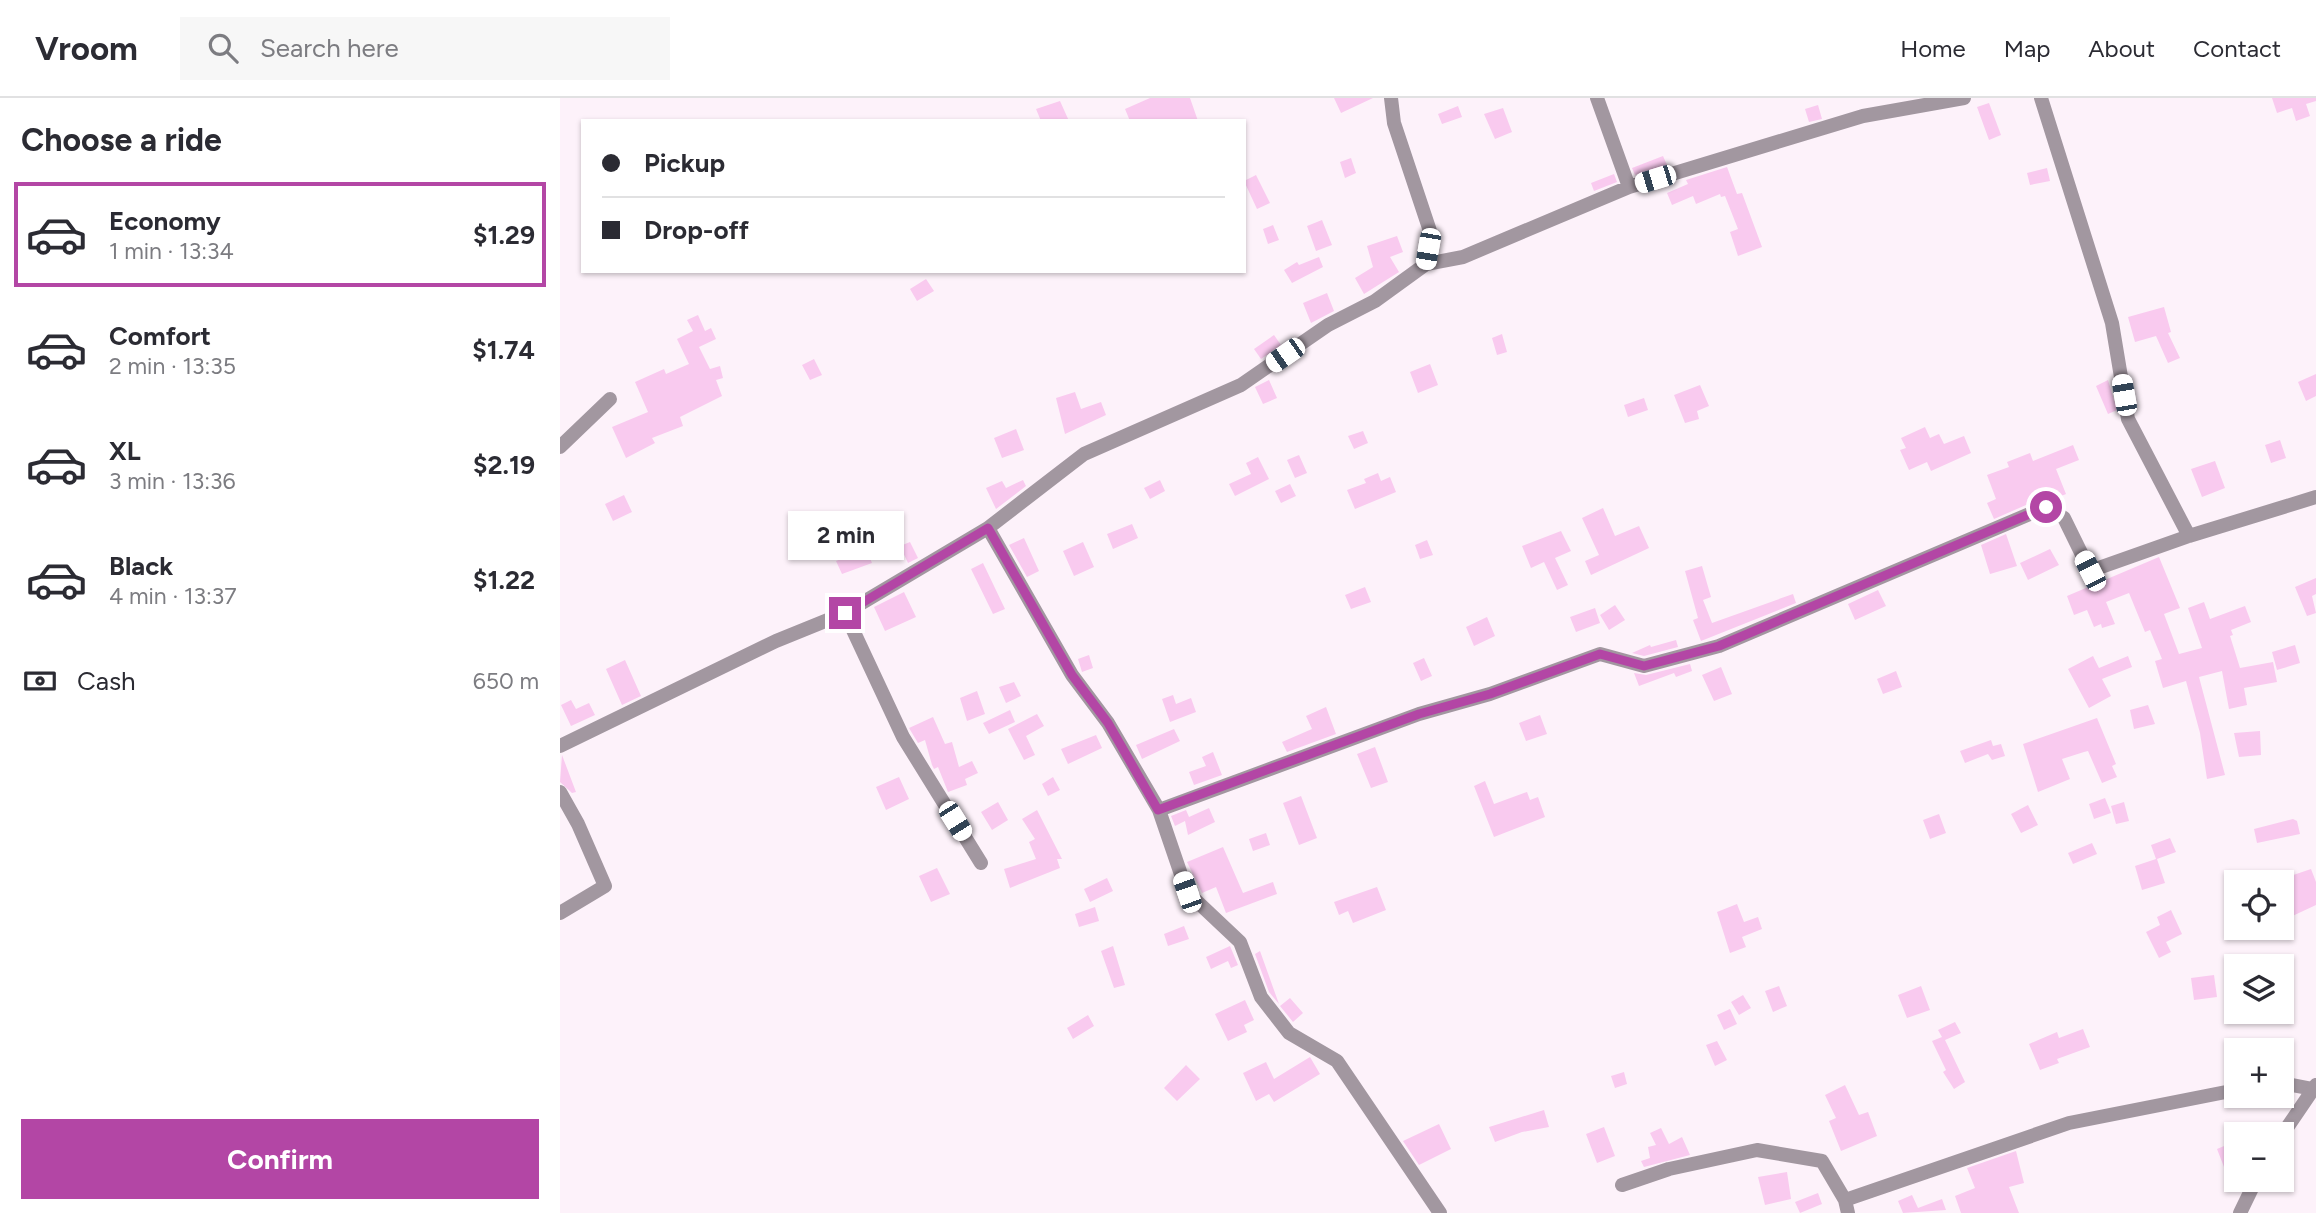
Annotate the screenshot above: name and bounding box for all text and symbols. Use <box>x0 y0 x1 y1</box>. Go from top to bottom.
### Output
search box <box>180 17 670 80</box>
text: Vroom <box>35 29 138 68</box>
icon: search <box>204 29 242 67</box>
text: Search here <box>260 32 399 64</box>
text: Home <box>1900 34 1966 63</box>
text: Map <box>2004 34 2050 63</box>
text: About <box>2088 34 2155 63</box>
text: Contact <box>2193 34 2281 63</box>
text: Choose a ride <box>21 121 222 159</box>
text: Pickup <box>644 147 725 179</box>
car <box>1632 163 1679 195</box>
icon: car <box>25 203 88 266</box>
text: Economy <box>109 205 221 237</box>
text: Drop-off <box>644 214 749 246</box>
text: $1.29 <box>473 219 535 251</box>
car <box>1415 226 1442 272</box>
text: 1 min · 13:34 <box>109 237 234 265</box>
icon: car <box>25 318 88 381</box>
text: Comfort <box>109 320 211 352</box>
text: $1.74 <box>472 334 535 366</box>
car <box>1262 334 1309 376</box>
text: 2 min · 13:35 <box>109 352 236 380</box>
car <box>2111 372 2138 418</box>
icon: car <box>25 433 88 496</box>
text: XL <box>109 435 141 467</box>
text: $2.19 <box>473 449 535 481</box>
text: 3 min · 13:36 <box>109 467 236 495</box>
route start <box>2030 491 2062 523</box>
callout: 2 min <box>787 512 903 560</box>
text: 2 min <box>817 521 875 549</box>
icon: car <box>25 548 88 611</box>
car <box>2072 548 2109 594</box>
text: Black <box>109 550 173 582</box>
text: $1.22 <box>473 564 535 596</box>
text: 4 min · 13:37 <box>109 582 237 610</box>
route end <box>829 597 861 629</box>
icon: cash <box>21 662 59 700</box>
text: Cash <box>77 665 136 697</box>
text: 650 m <box>473 667 539 695</box>
car <box>935 798 976 844</box>
car <box>1171 869 1204 915</box>
map controls <box>2224 870 2294 1192</box>
button: locate <box>2224 870 2294 940</box>
button: layers <box>2224 954 2294 1024</box>
button: + <box>2224 1038 2294 1108</box>
button: Confirm <box>21 1119 539 1199</box>
button: − <box>2224 1122 2294 1192</box>

